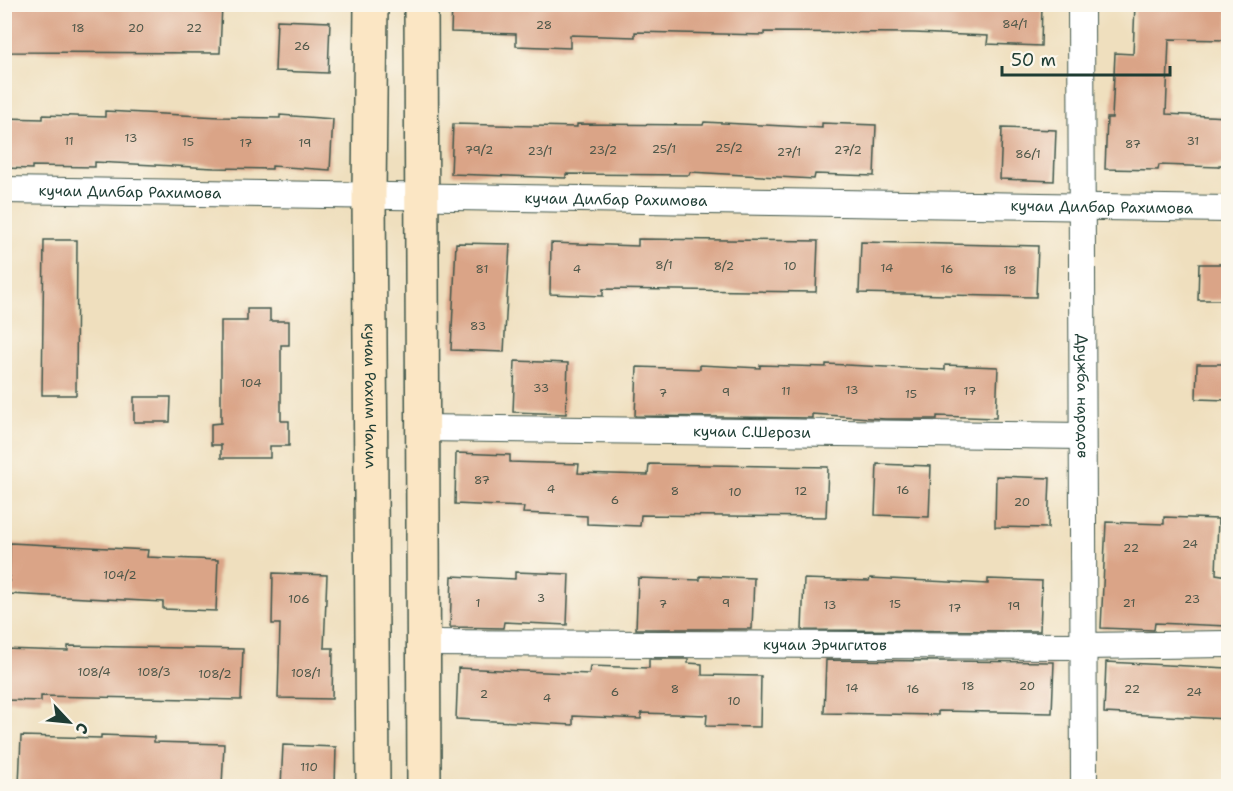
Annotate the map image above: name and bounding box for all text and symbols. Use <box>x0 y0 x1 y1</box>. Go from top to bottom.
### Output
house number: 84/1 <box>1002 16 1028 32</box>
house number: 28 <box>536 17 552 33</box>
house number: 18 <box>71 20 85 36</box>
house number: 20 <box>128 20 144 36</box>
house number: 22 <box>186 20 202 36</box>
house number: 26 <box>294 38 310 54</box>
scale bar <box>1002 39 1170 77</box>
text: 50 m <box>1011 48 1056 72</box>
house number: 13 <box>125 130 137 146</box>
house number: 11 <box>64 133 74 149</box>
house number: 31 <box>1187 133 1199 149</box>
house number: 15 <box>182 134 194 150</box>
house number: 17 <box>240 135 252 151</box>
house number: 19 <box>299 135 311 151</box>
house number: 87 <box>1125 136 1141 152</box>
house number: 25/2 <box>715 140 743 156</box>
house number: 25/1 <box>652 141 676 157</box>
house number: 79/2 <box>465 142 493 158</box>
house number: 23/2 <box>589 142 617 158</box>
house number: 27/2 <box>834 142 862 158</box>
house number: 23/1 <box>527 143 553 159</box>
house number: 27/1 <box>777 144 801 160</box>
house number: 86/1 <box>1015 146 1041 162</box>
street label: кучаи Дилбар Рахимова <box>38 181 222 203</box>
street label: кучаи Дилбар Рахимова <box>524 188 708 211</box>
street label: кучаи Дилбар Рахимова <box>1010 196 1194 218</box>
house number: 8/1 <box>655 257 673 273</box>
house number: 8/2 <box>714 258 734 274</box>
house number: 10 <box>783 258 797 274</box>
house number: 14 <box>881 260 893 276</box>
house number: 81 <box>476 261 488 277</box>
house number: 4 <box>573 261 581 277</box>
house number: 16 <box>940 261 954 277</box>
house number: 18 <box>1003 262 1017 278</box>
house number: 83 <box>470 318 486 334</box>
street label: кучаи Рахим Чалил <box>360 323 381 469</box>
street label: Дружба народов <box>1072 334 1093 458</box>
house number: 104 <box>240 375 262 391</box>
house number: 33 <box>533 380 549 396</box>
house number: 13 <box>846 382 858 398</box>
house number: 11 <box>781 383 791 399</box>
house number: 17 <box>964 383 976 399</box>
house number: 9 <box>722 384 730 400</box>
house number: 7 <box>659 385 667 401</box>
house number: 15 <box>905 386 917 402</box>
street label: кучаи С.Шерози <box>693 421 811 443</box>
house number: 87 <box>474 472 490 488</box>
house number: 4 <box>547 481 555 497</box>
house number: 16 <box>896 482 910 498</box>
house number: 8 <box>671 483 679 499</box>
house number: 12 <box>795 483 807 499</box>
house number: 10 <box>728 484 742 500</box>
house number: 6 <box>611 492 619 508</box>
house number: 20 <box>1014 494 1030 510</box>
house number: 24 <box>1182 536 1198 552</box>
house number: 22 <box>1123 540 1139 556</box>
house number: 104/2 <box>103 567 137 583</box>
house number: 3 <box>537 590 545 606</box>
house number: 106 <box>288 591 310 607</box>
house number: 23 <box>1184 591 1200 607</box>
house number: 1 <box>475 595 481 611</box>
house number: 9 <box>722 595 730 611</box>
house number: 21 <box>1123 595 1135 611</box>
house number: 7 <box>659 596 667 612</box>
house number: 15 <box>889 596 901 612</box>
house number: 13 <box>824 597 836 613</box>
house number: 19 <box>1008 598 1020 614</box>
house number: 17 <box>949 600 961 616</box>
street label: кучаи Эрчигитов <box>763 635 887 655</box>
house number: 108/4 <box>77 664 111 680</box>
house number: 108/3 <box>137 664 171 680</box>
house number: 108/1 <box>291 665 321 681</box>
house number: 108/2 <box>198 666 232 682</box>
house number: 18 <box>961 678 975 694</box>
house number: 20 <box>1019 678 1035 694</box>
house number: 14 <box>846 680 858 696</box>
house number: 8 <box>671 681 679 697</box>
house number: 16 <box>906 681 920 697</box>
house number: 22 <box>1124 681 1140 697</box>
house number: 6 <box>611 684 619 700</box>
house number: 24 <box>1186 684 1202 700</box>
house number: 2 <box>480 686 488 702</box>
house number: 4 <box>543 690 551 706</box>
north arrow <box>39 692 99 752</box>
house number: 10 <box>727 693 741 709</box>
text: С <box>70 719 94 738</box>
house number: 110 <box>300 759 318 775</box>

